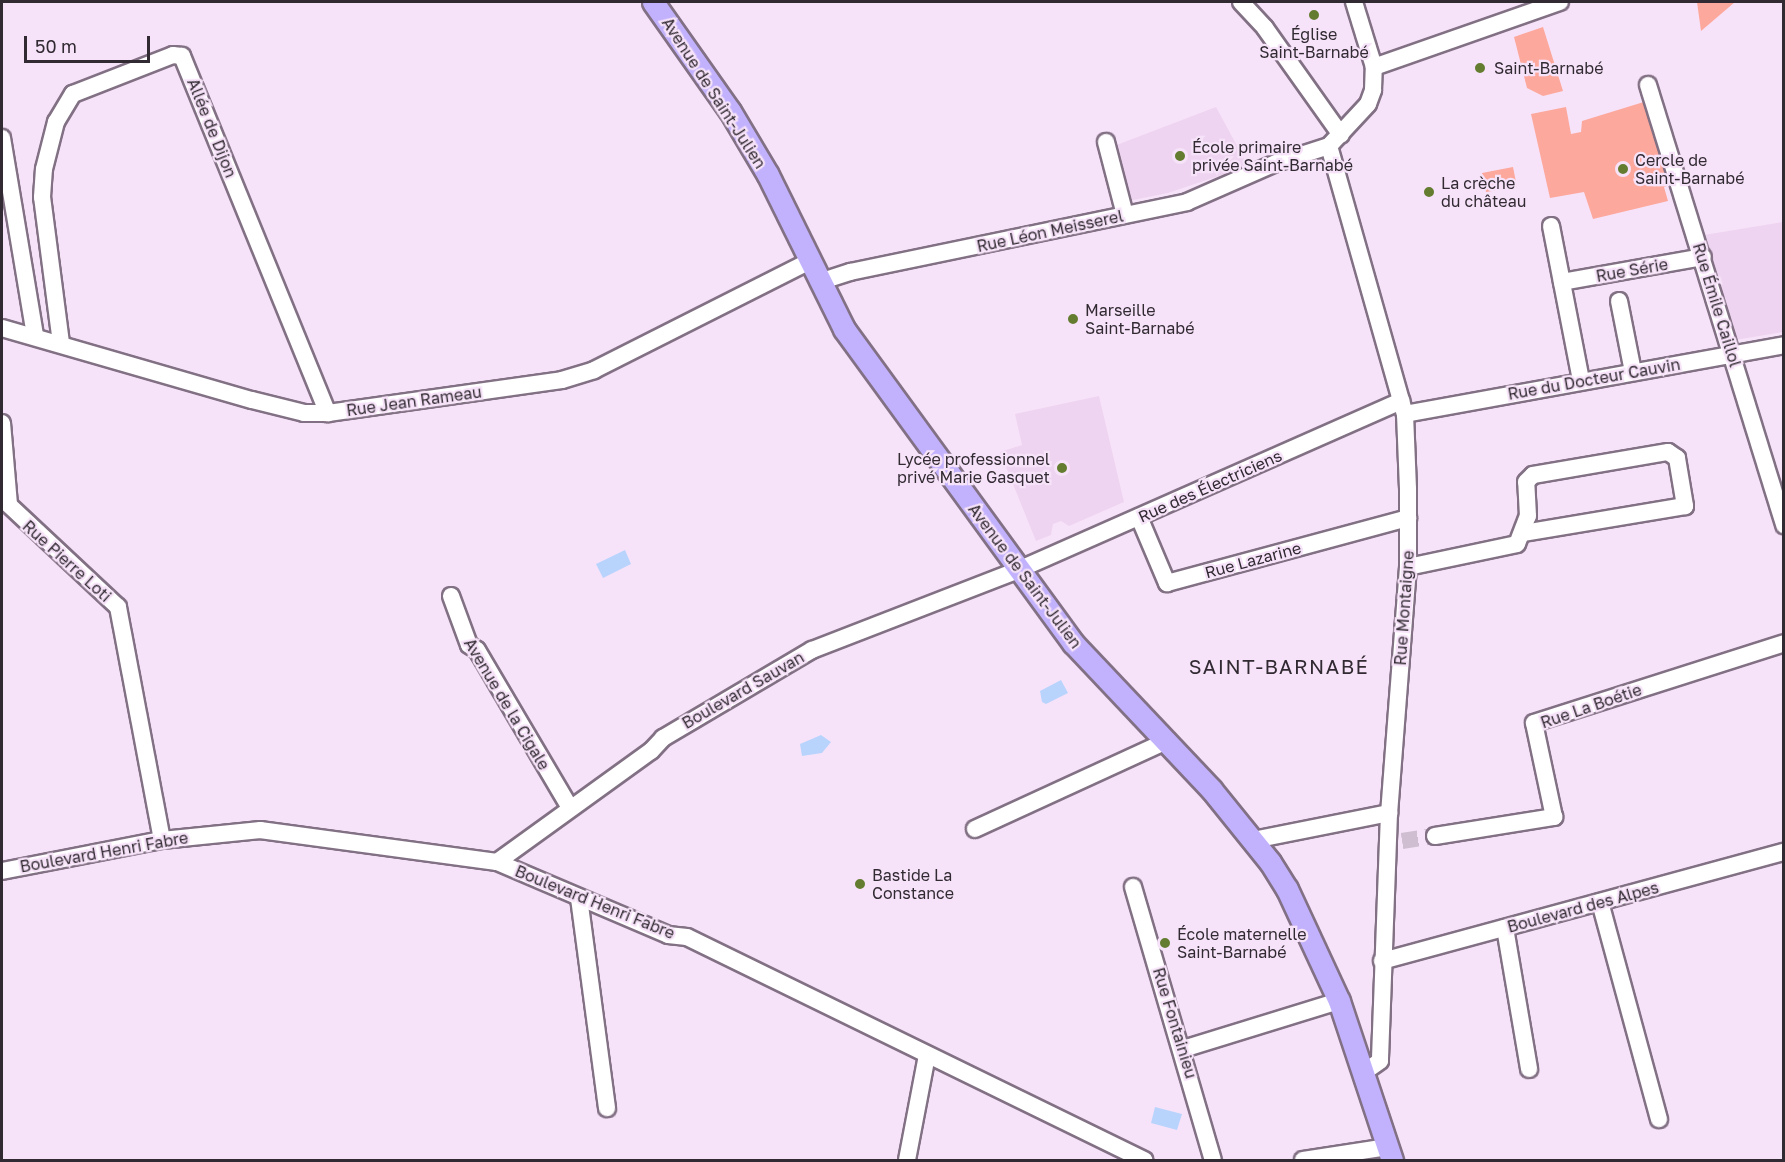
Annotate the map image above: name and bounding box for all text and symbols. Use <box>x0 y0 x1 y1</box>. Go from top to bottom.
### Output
marker: Église Saint-Barnabé <box>1307 8 1321 22</box>
street label: Avenue de Saint-Julien <box>658 14 770 172</box>
scale bar <box>27 24 153 62</box>
place label: Église Saint-Barnabé <box>1259 24 1369 62</box>
text: 50 m <box>35 35 77 57</box>
place label: Saint-Barnabé <box>1494 58 1603 78</box>
marker: Saint-Barnabé <box>1471 59 1489 77</box>
street label: Allée de Dijon <box>183 76 241 180</box>
place label: École primaire privée Saint-Barnabé <box>1192 137 1353 175</box>
marker: École primaire privée Saint-Barnabé <box>1173 149 1187 163</box>
place label: Cercle de Saint-Barnabé <box>1635 150 1744 188</box>
marker: Cercle de Saint-Barnabé <box>1616 162 1630 176</box>
place label: La crèche du château <box>1441 173 1526 211</box>
marker: La crèche du château <box>1422 185 1436 199</box>
street label: Rue Léon Meisserel <box>975 206 1125 256</box>
street label: Rue Émile Caillol <box>1689 241 1745 369</box>
street label: Rue Série <box>1594 254 1670 286</box>
place label: Marseille Saint-Barnabé <box>1085 300 1194 338</box>
marker: Marseille Saint-Barnabé <box>1066 312 1080 326</box>
street label: Rue du Docteur Cauvin <box>1506 354 1682 404</box>
street label: Rue Jean Rameau <box>345 382 483 420</box>
street label: Rue des Électriciens <box>1135 446 1285 526</box>
place label: Lycée professionnel privé Marie Gasquet <box>897 449 1050 487</box>
marker: Lycée professionnel privé Marie Gasquet <box>1055 461 1069 475</box>
street label: Avenue de Saint-Julien <box>964 500 1086 652</box>
street label: Rue Pierre Loti <box>19 516 115 606</box>
street label: Rue Lazarine <box>1203 538 1303 582</box>
street label: Rue Montaigne <box>1390 550 1418 666</box>
street label: Avenue de la Cigale <box>460 635 554 773</box>
street label: Boulevard Sauvan <box>679 647 807 733</box>
district label: SAINT-BARNABÉ <box>1189 654 1369 678</box>
street label: Rue La Boétie <box>1538 680 1644 732</box>
street label: Boulevard Henri Fabre <box>18 828 190 876</box>
street label: Boulevard Henri Fabre <box>512 861 678 943</box>
place label: Bastide La Constance <box>872 865 954 903</box>
marker: Bastide La Constance <box>853 877 867 891</box>
street label: Boulevard des Alpes <box>1505 878 1661 936</box>
place label: École maternelle Saint-Barnabé <box>1177 924 1307 962</box>
marker: École maternelle Saint-Barnabé <box>1158 936 1172 950</box>
street label: Rue Fontainieu <box>1149 965 1201 1081</box>

